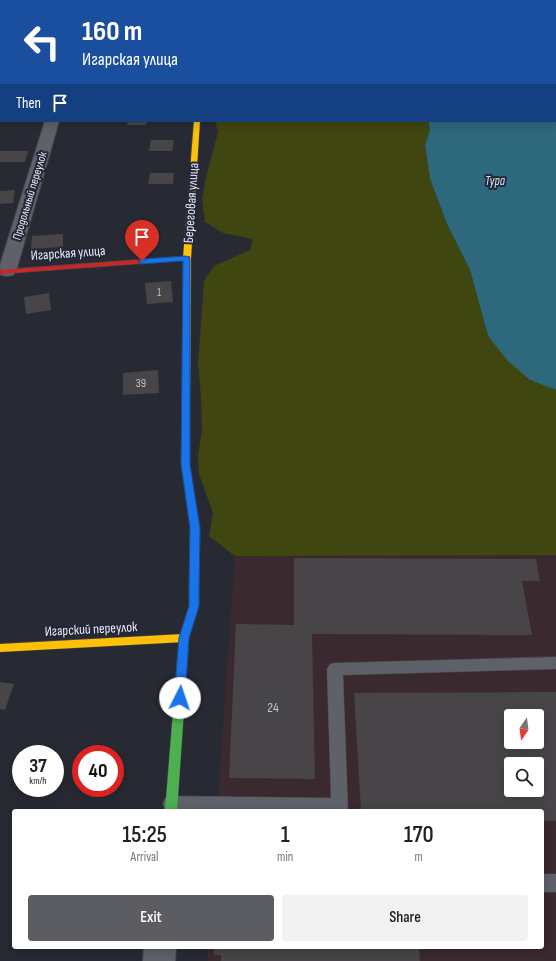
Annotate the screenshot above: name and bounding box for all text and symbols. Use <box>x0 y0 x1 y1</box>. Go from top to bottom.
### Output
text: 160 m <box>82 15 142 48</box>
icon: left <box>16 16 68 68</box>
text: Игарская улица <box>82 49 178 70</box>
icon: arrive <box>49 92 71 114</box>
text: Then <box>16 94 41 113</box>
street label: Продольный переулок <box>9 150 51 242</box>
street label: Береговая улица <box>180 162 202 244</box>
water label: Тура <box>485 173 506 189</box>
pin <box>125 220 159 261</box>
icon: arrive <box>131 226 153 248</box>
street label: Игарская улица <box>30 242 106 264</box>
house number: 1 <box>157 285 162 300</box>
house number: 39 <box>136 376 146 391</box>
street label: Игарский переулок <box>44 618 138 640</box>
position arrow <box>159 677 201 719</box>
house number: 24 <box>267 699 279 716</box>
north arrow <box>504 709 544 749</box>
map controls <box>504 709 544 797</box>
speed limit sign: 40 <box>72 745 124 797</box>
text: 37 <box>29 754 47 778</box>
button: search <box>504 757 544 797</box>
text: km/h <box>29 775 47 787</box>
text: 15:25 <box>122 820 167 849</box>
text: 1 <box>281 820 290 849</box>
text: 170 <box>404 820 434 849</box>
text: Arrival <box>131 849 159 865</box>
text: min <box>277 849 293 865</box>
text: m <box>415 849 423 865</box>
button: Exit <box>28 895 274 941</box>
button: Share <box>282 895 528 941</box>

